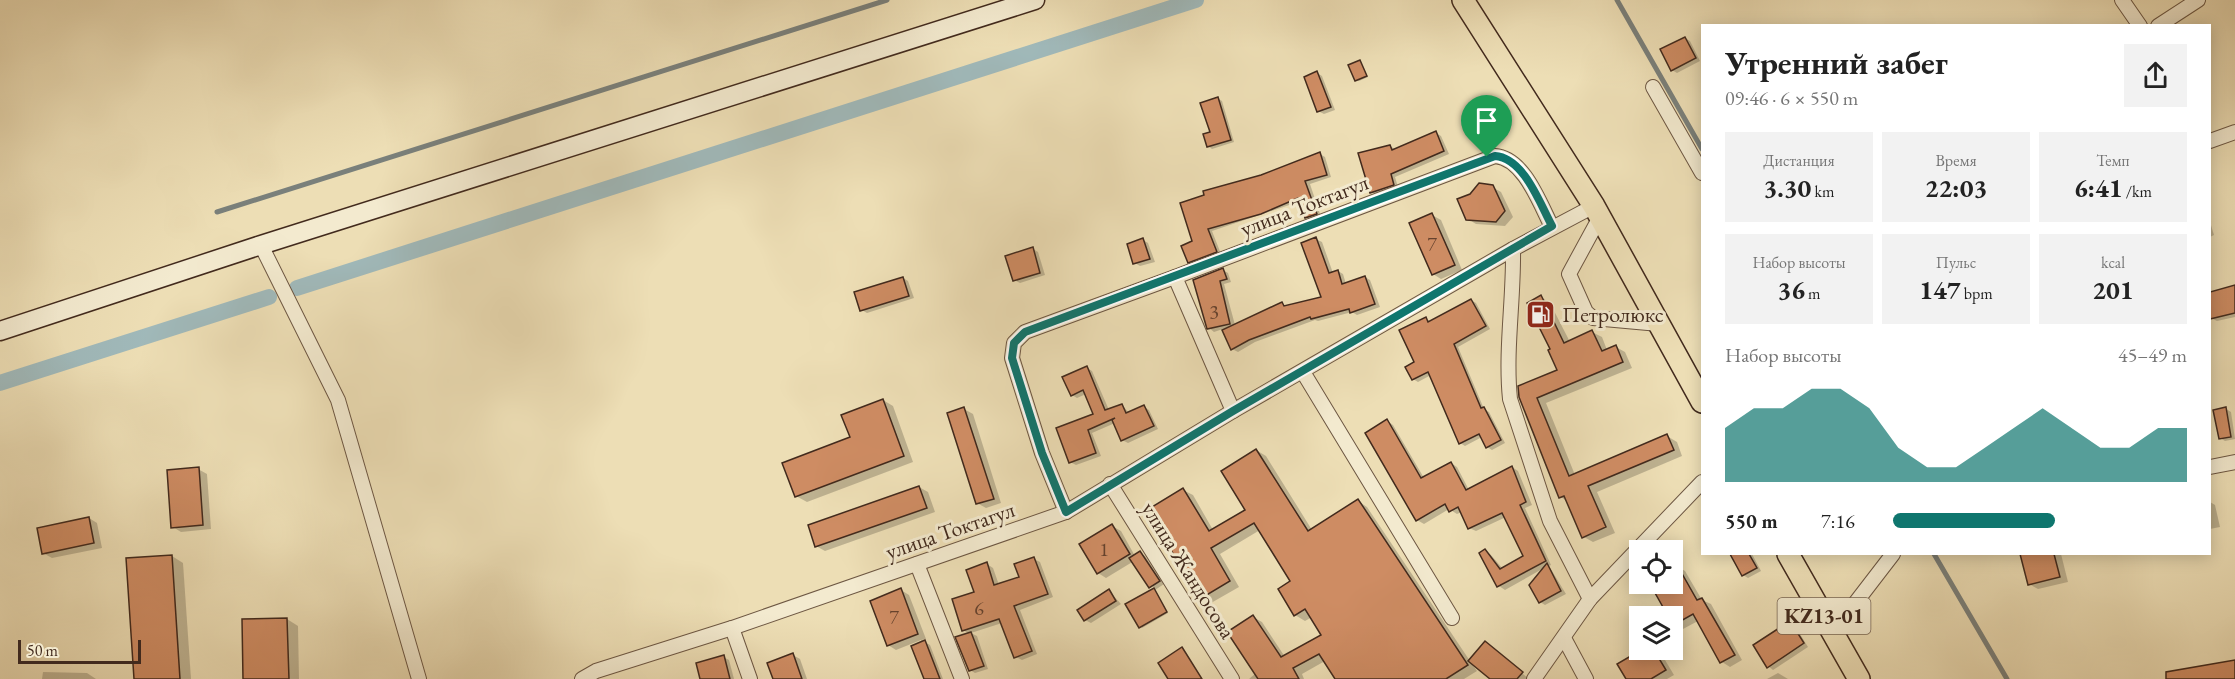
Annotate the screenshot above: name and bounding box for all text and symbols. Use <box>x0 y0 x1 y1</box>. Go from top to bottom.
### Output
text: Утренний забег <box>1725 41 1948 84</box>
button: share <box>2124 44 2187 107</box>
text: 09:46 · 6 × 550 m <box>1725 85 1858 111</box>
pin <box>1461 95 1512 157</box>
icon: arrive <box>1470 104 1503 137</box>
text: Дистанция <box>1763 150 1835 171</box>
text: Время <box>1935 150 1977 171</box>
text: Темп <box>2096 150 2130 171</box>
street label: улица Токтагул <box>1236 168 1373 243</box>
text: 3.30 <box>1764 171 1811 205</box>
text: 22:03 <box>1925 171 1987 205</box>
text: 6:41 <box>2074 171 2123 205</box>
text: km <box>1811 181 1834 202</box>
text: /km <box>2123 181 2152 202</box>
house number: 7 <box>1427 231 1437 257</box>
text: Набор высоты <box>1752 252 1846 273</box>
text: Пульс <box>1936 252 1976 273</box>
text: kcal <box>2101 252 2125 273</box>
text: 36 <box>1777 273 1805 307</box>
text: 147 <box>1919 273 1961 307</box>
text: 201 <box>2092 273 2134 307</box>
text: m <box>1805 283 1821 304</box>
text: bpm <box>1961 283 1993 304</box>
fuel station icon: Петролюкс <box>1525 298 1557 330</box>
house number: 3 <box>1209 299 1219 325</box>
place label: Петролюкс <box>1562 300 1664 329</box>
text: Набор высоты <box>1725 342 1841 368</box>
text: 45–49 m <box>2118 342 2187 368</box>
street label: улица Токтагул <box>882 495 1019 566</box>
street label: улица Жандосова <box>1135 496 1242 644</box>
text: 550 m <box>1725 508 1778 534</box>
text: 7:16 <box>1821 508 1855 534</box>
house number: 1 <box>1099 536 1109 562</box>
map controls <box>1629 540 1683 660</box>
button: locate <box>1629 540 1683 594</box>
house number: 6 <box>974 595 984 621</box>
road number: KZ13-01 <box>1778 598 1870 634</box>
house number: 7 <box>889 604 899 630</box>
button: layers <box>1629 606 1683 660</box>
scale bar <box>18 637 141 664</box>
text: 50 m <box>27 640 58 661</box>

